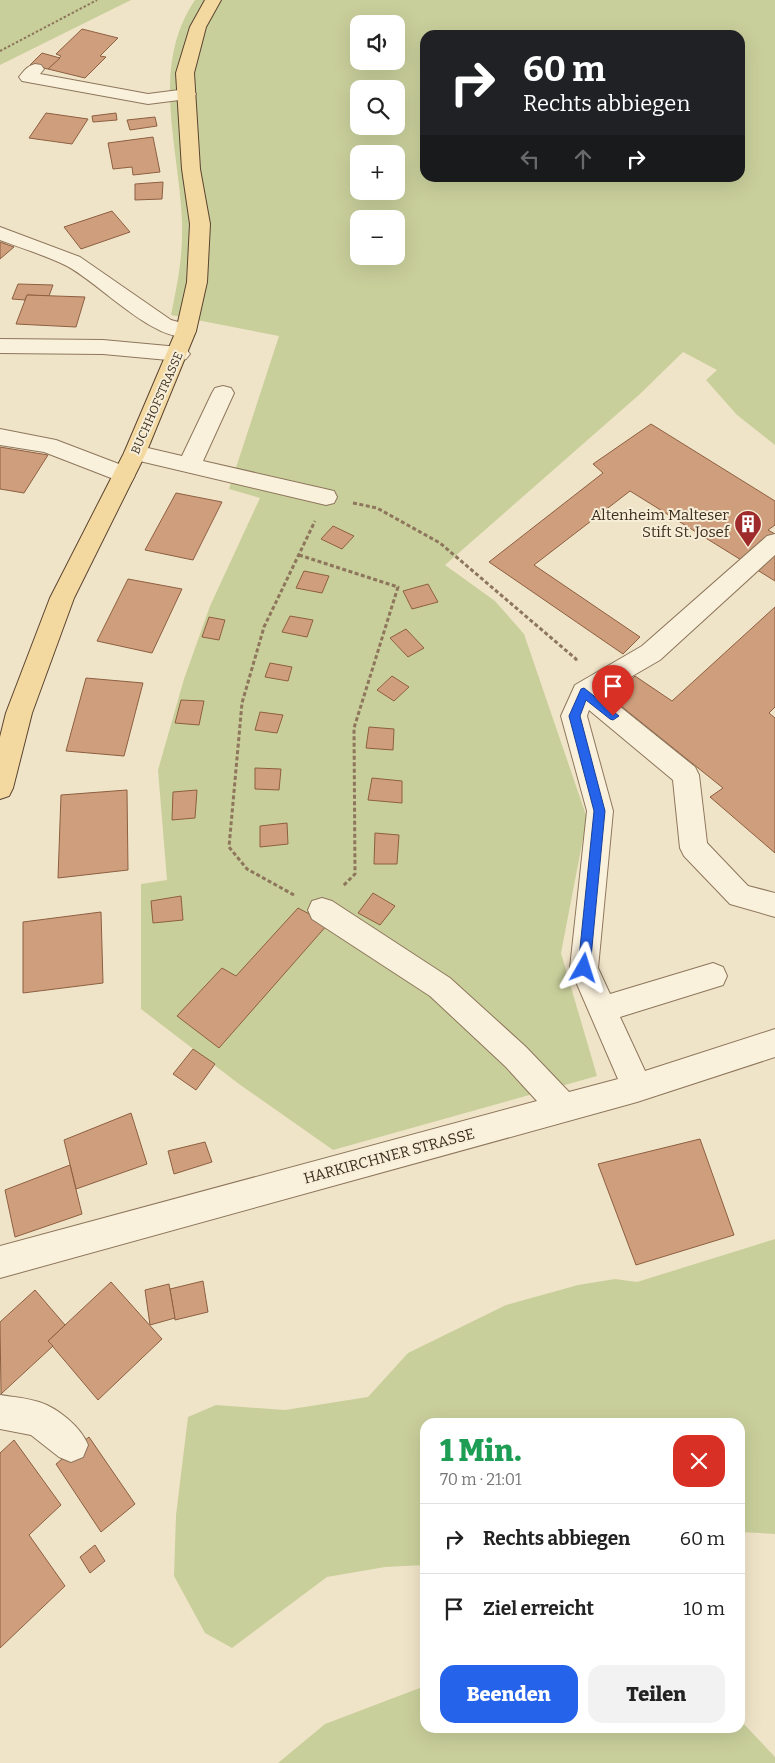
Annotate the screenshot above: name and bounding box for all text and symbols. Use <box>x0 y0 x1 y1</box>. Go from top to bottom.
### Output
map controls <box>350 15 405 265</box>
button: sound <box>350 15 405 70</box>
text: 60 m <box>523 48 606 90</box>
icon: right <box>440 50 505 115</box>
button: search <box>350 80 405 135</box>
text: Rechts abbiegen <box>523 90 690 117</box>
button: + <box>350 145 405 200</box>
icon: left <box>516 145 544 173</box>
icon: ahead <box>569 145 597 173</box>
icon: right <box>622 145 650 173</box>
button: − <box>350 210 405 265</box>
street label: BUCHHOFSTRASSE <box>128 350 186 456</box>
place label: Altenheim Malteser Stift St. Josef <box>591 506 731 541</box>
building icon: Altenheim Malteser Stift St. Josef <box>733 509 763 548</box>
pin <box>592 665 634 716</box>
icon: arrive <box>599 672 627 700</box>
position arrow <box>557 941 609 993</box>
street label: HARKIRCHNER STRASSE <box>302 1125 476 1187</box>
text: 1 Min. <box>440 1433 521 1469</box>
button: close <box>673 1435 725 1487</box>
text: 70 m · 21:01 <box>440 1470 522 1489</box>
icon: right <box>440 1525 468 1553</box>
text: Rechts abbiegen <box>483 1527 630 1550</box>
text: 60 m <box>680 1527 725 1550</box>
icon: arrive <box>440 1595 468 1623</box>
text: Ziel erreicht <box>483 1597 594 1620</box>
text: 10 m <box>683 1597 725 1620</box>
button: Beenden <box>440 1665 578 1723</box>
button: Teilen <box>588 1665 725 1723</box>

